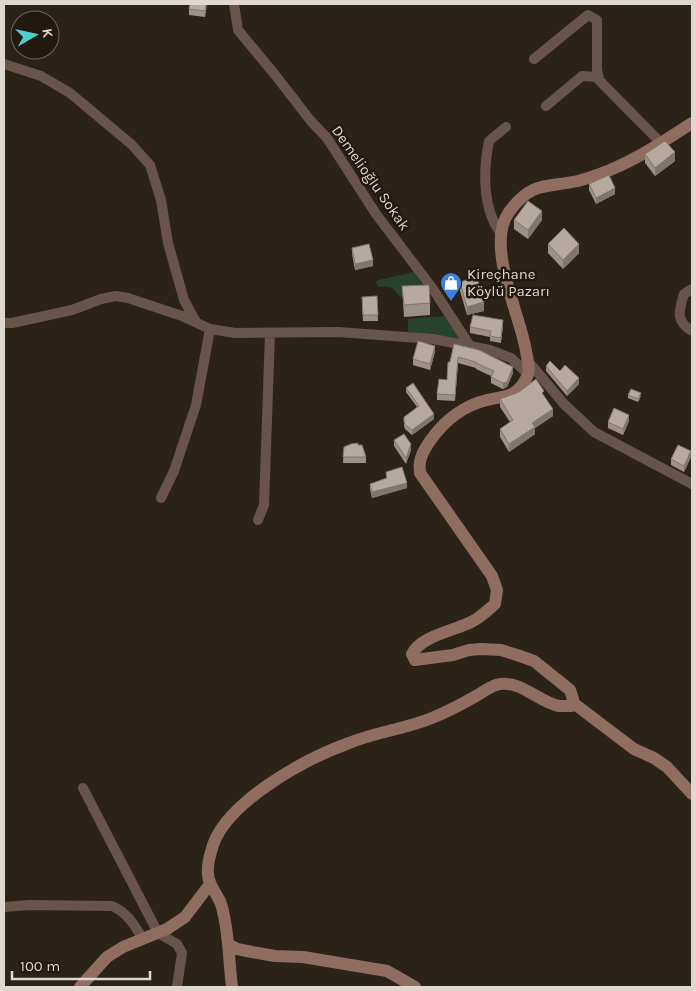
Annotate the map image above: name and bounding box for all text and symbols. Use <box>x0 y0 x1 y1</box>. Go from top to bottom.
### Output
north arrow <box>10 10 60 60</box>
text: K <box>38 27 57 40</box>
street label: Demelioğlu Sokak <box>328 122 414 234</box>
place label: Kireçhane Köylü Pazarı <box>467 265 550 300</box>
shop icon: Kireçhane Köylü Pazarı <box>439 271 463 302</box>
scale bar <box>12 948 150 980</box>
text: 100 m <box>20 957 60 975</box>

